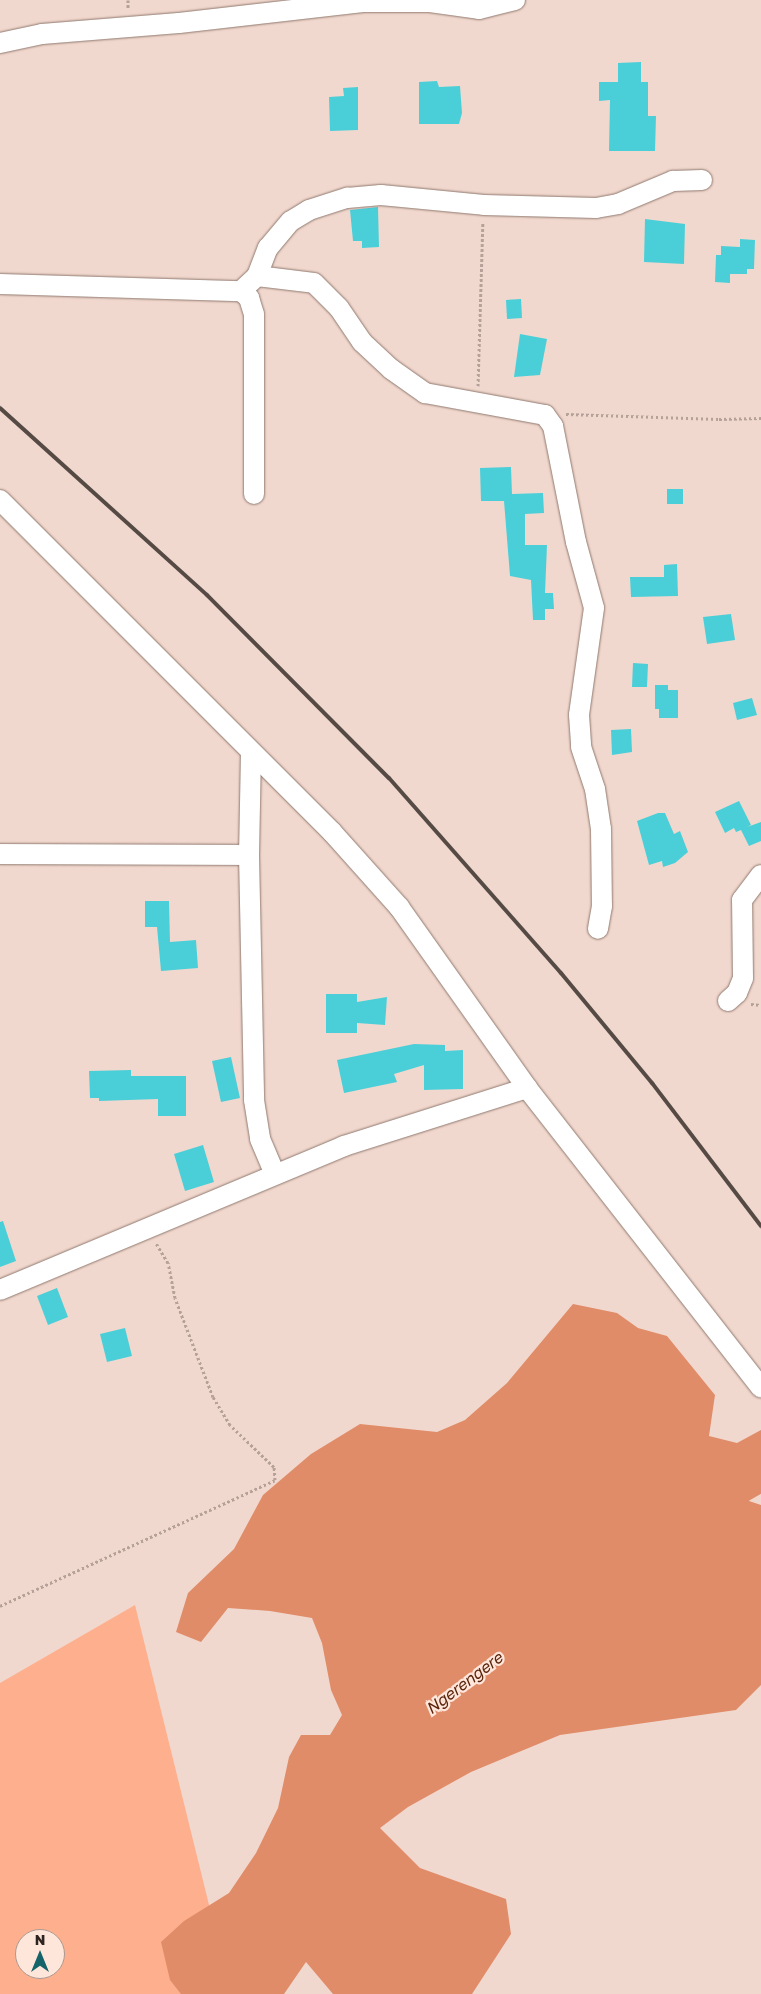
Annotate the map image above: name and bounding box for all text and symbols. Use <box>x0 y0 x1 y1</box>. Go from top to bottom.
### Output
water label: Ngerengere <box>422 1648 506 1718</box>
north arrow <box>15 1929 65 1979</box>
text: N <box>35 1931 45 1948</box>

